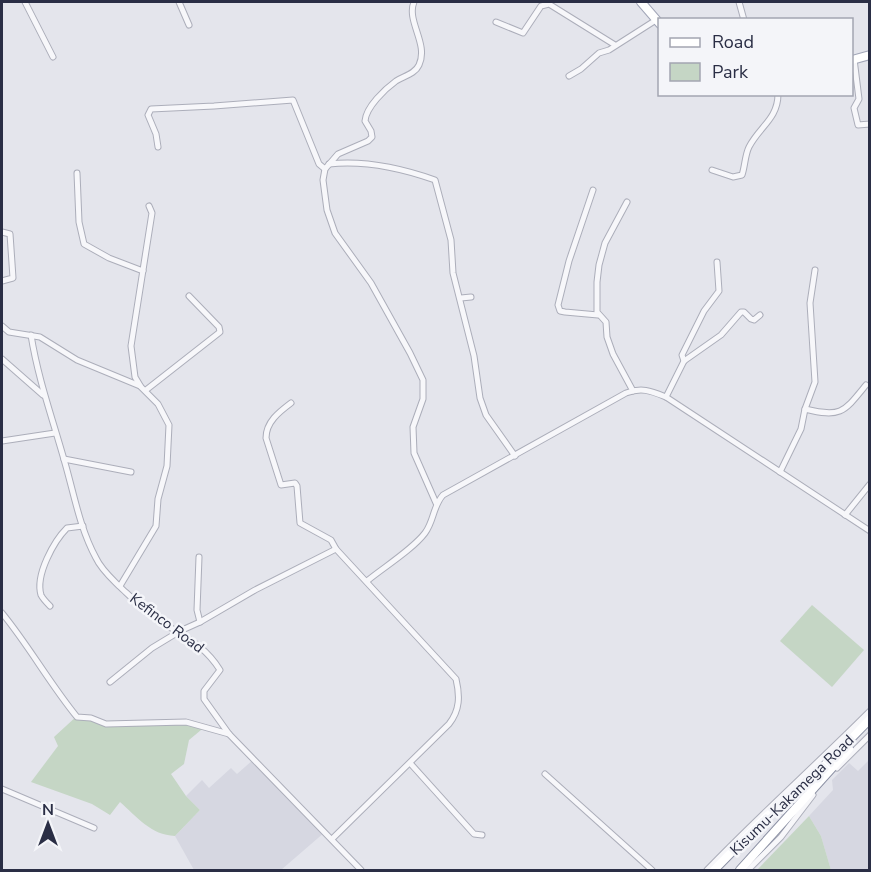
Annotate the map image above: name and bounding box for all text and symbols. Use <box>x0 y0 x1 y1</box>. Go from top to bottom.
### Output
legend <box>658 18 853 96</box>
text: Road <box>712 30 754 54</box>
text: Park <box>712 60 749 84</box>
street label: Kefinco Road <box>126 589 208 657</box>
street label: Kisumu-Kakamega Road <box>726 730 858 860</box>
north arrow <box>18 794 78 854</box>
text: N <box>42 799 54 821</box>

